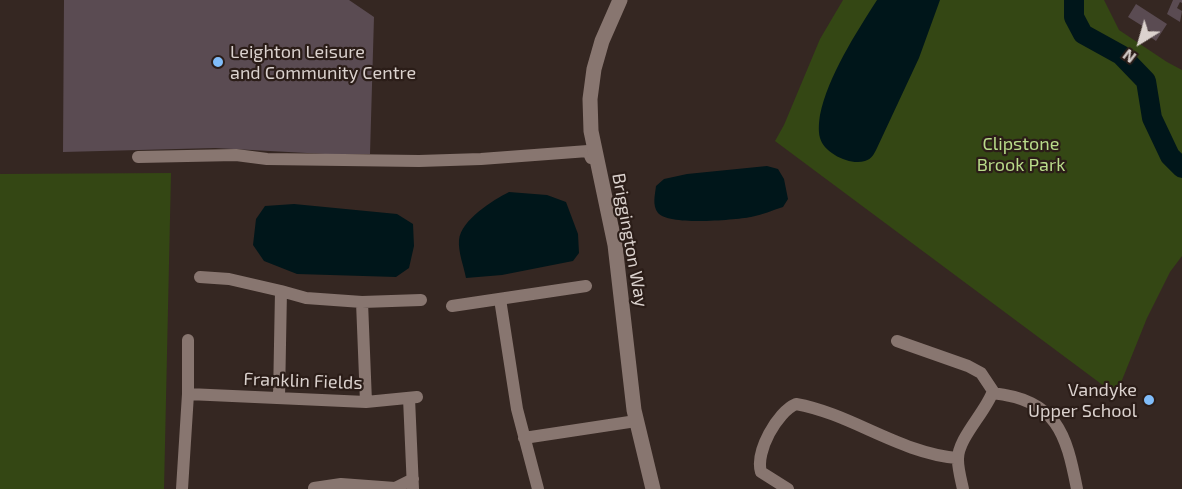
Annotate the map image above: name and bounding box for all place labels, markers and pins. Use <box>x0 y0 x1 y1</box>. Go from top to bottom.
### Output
place label: Leighton Leisure and Community Centre <box>230 41 416 84</box>
marker: Leighton Leisure and Community Centre <box>211 55 225 69</box>
place label: Vandyke Upper School <box>1028 379 1137 422</box>
marker: Vandyke Upper School <box>1142 393 1156 407</box>

